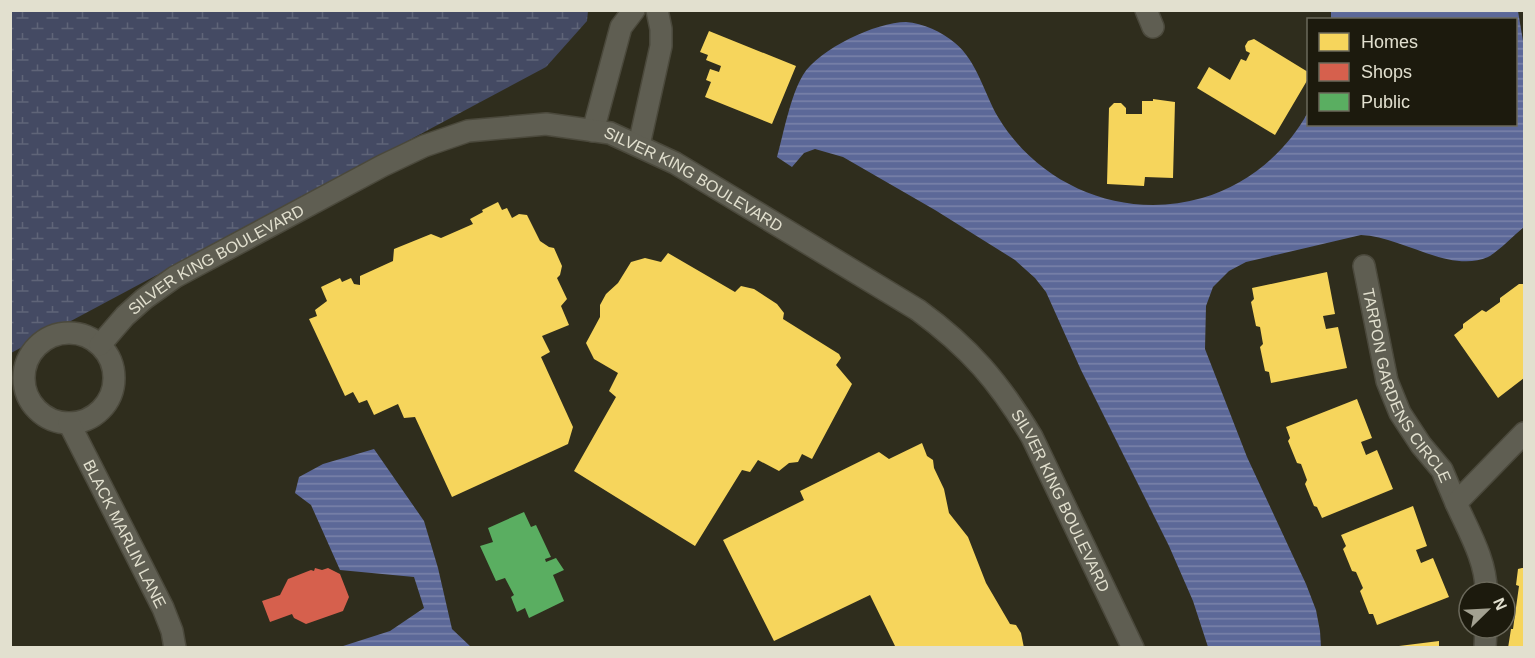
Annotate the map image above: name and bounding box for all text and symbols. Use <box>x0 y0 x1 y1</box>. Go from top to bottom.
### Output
legend <box>1307 18 1517 126</box>
text: Homes <box>1361 32 1418 52</box>
text: Shops <box>1361 62 1412 82</box>
text: Public <box>1361 92 1410 112</box>
street label: SILVER KING BOULEVARD <box>601 124 786 235</box>
street label: SILVER KING BOULEVARD <box>125 201 307 318</box>
street label: TARPON GARDENS CIRCLE <box>1360 287 1454 485</box>
street label: SILVER KING BOULEVARD <box>1008 406 1113 595</box>
street label: BLACK MARLIN LANE <box>80 457 169 611</box>
north arrow <box>1457 580 1517 640</box>
text: N <box>1490 595 1510 613</box>

